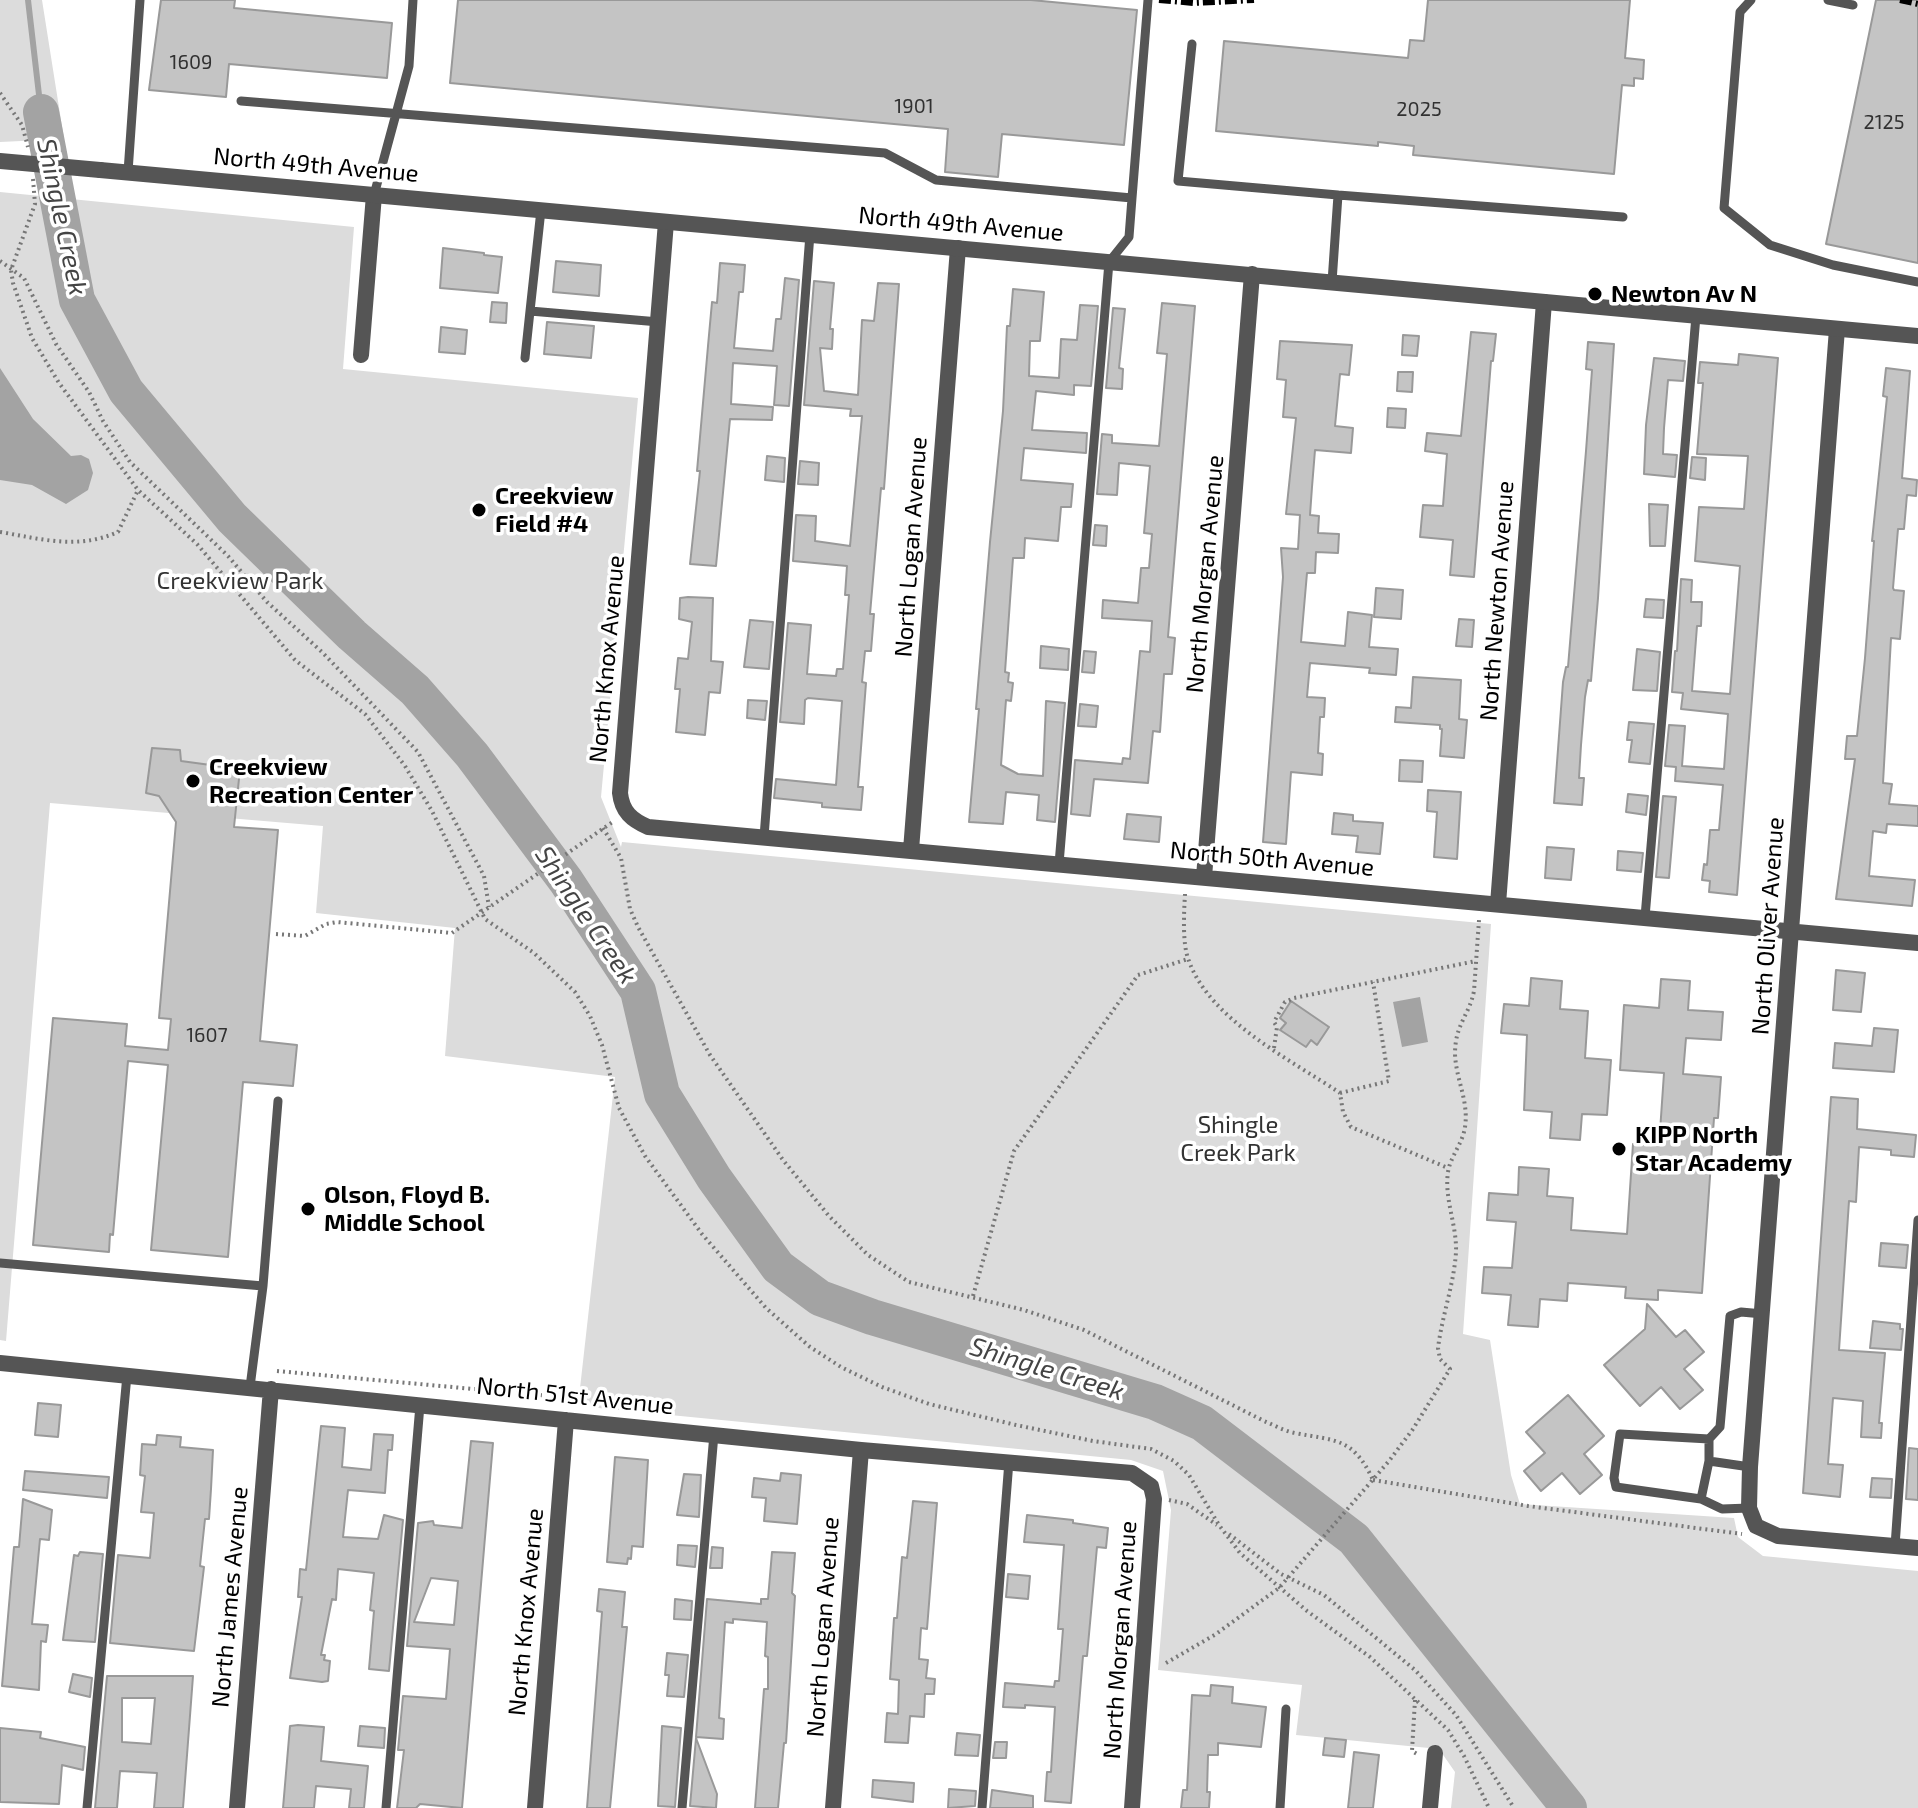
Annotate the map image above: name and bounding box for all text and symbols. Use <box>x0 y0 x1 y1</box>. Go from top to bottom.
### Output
house number: 1609 <box>170 50 212 74</box>
house number: 1901 <box>894 94 934 118</box>
house number: 2025 <box>1396 97 1442 121</box>
house number: 2125 <box>1863 110 1905 134</box>
water label: Shingle Creek <box>30 136 94 298</box>
street label: North 49th Avenue <box>212 142 420 188</box>
street label: North 49th Avenue <box>857 201 1065 247</box>
place label: Newton Av N <box>1611 280 1757 308</box>
marker: Newton Av N <box>1586 285 1604 303</box>
street label: North Logan Avenue <box>889 436 933 658</box>
street label: North Morgan Avenue <box>1180 454 1230 694</box>
street label: North Newton Avenue <box>1474 480 1520 722</box>
place label: Creekview Field #4 <box>495 482 614 538</box>
marker: Creekview Field #4 <box>470 501 488 519</box>
street label: North Knox Avenue <box>584 554 630 764</box>
park label: Creekview Park <box>157 567 323 595</box>
place label: Creekview Recreation Center <box>209 753 413 809</box>
marker: Creekview Recreation Center <box>184 772 202 790</box>
street label: North Oliver Avenue <box>1746 816 1790 1036</box>
street label: North 50th Avenue <box>1169 836 1375 882</box>
water label: Shingle Creek <box>528 840 644 990</box>
house number: 1607 <box>186 1023 228 1047</box>
park label: Shingle Creek Park <box>1180 1111 1296 1167</box>
place label: KIPP North Star Academy <box>1635 1121 1792 1177</box>
marker: KIPP North Star Academy <box>1610 1140 1628 1158</box>
place label: Olson, Floyd B. Middle School <box>324 1181 490 1237</box>
marker: Olson, Floyd B. Middle School <box>299 1200 317 1218</box>
water label: Shingle Creek <box>966 1331 1128 1407</box>
street label: North 51st Avenue <box>475 1371 675 1421</box>
street label: North James Avenue <box>206 1485 254 1709</box>
street label: North Knox Avenue <box>503 1507 549 1717</box>
street label: North Logan Avenue <box>801 1516 845 1738</box>
street label: North Morgan Avenue <box>1097 1520 1143 1760</box>

